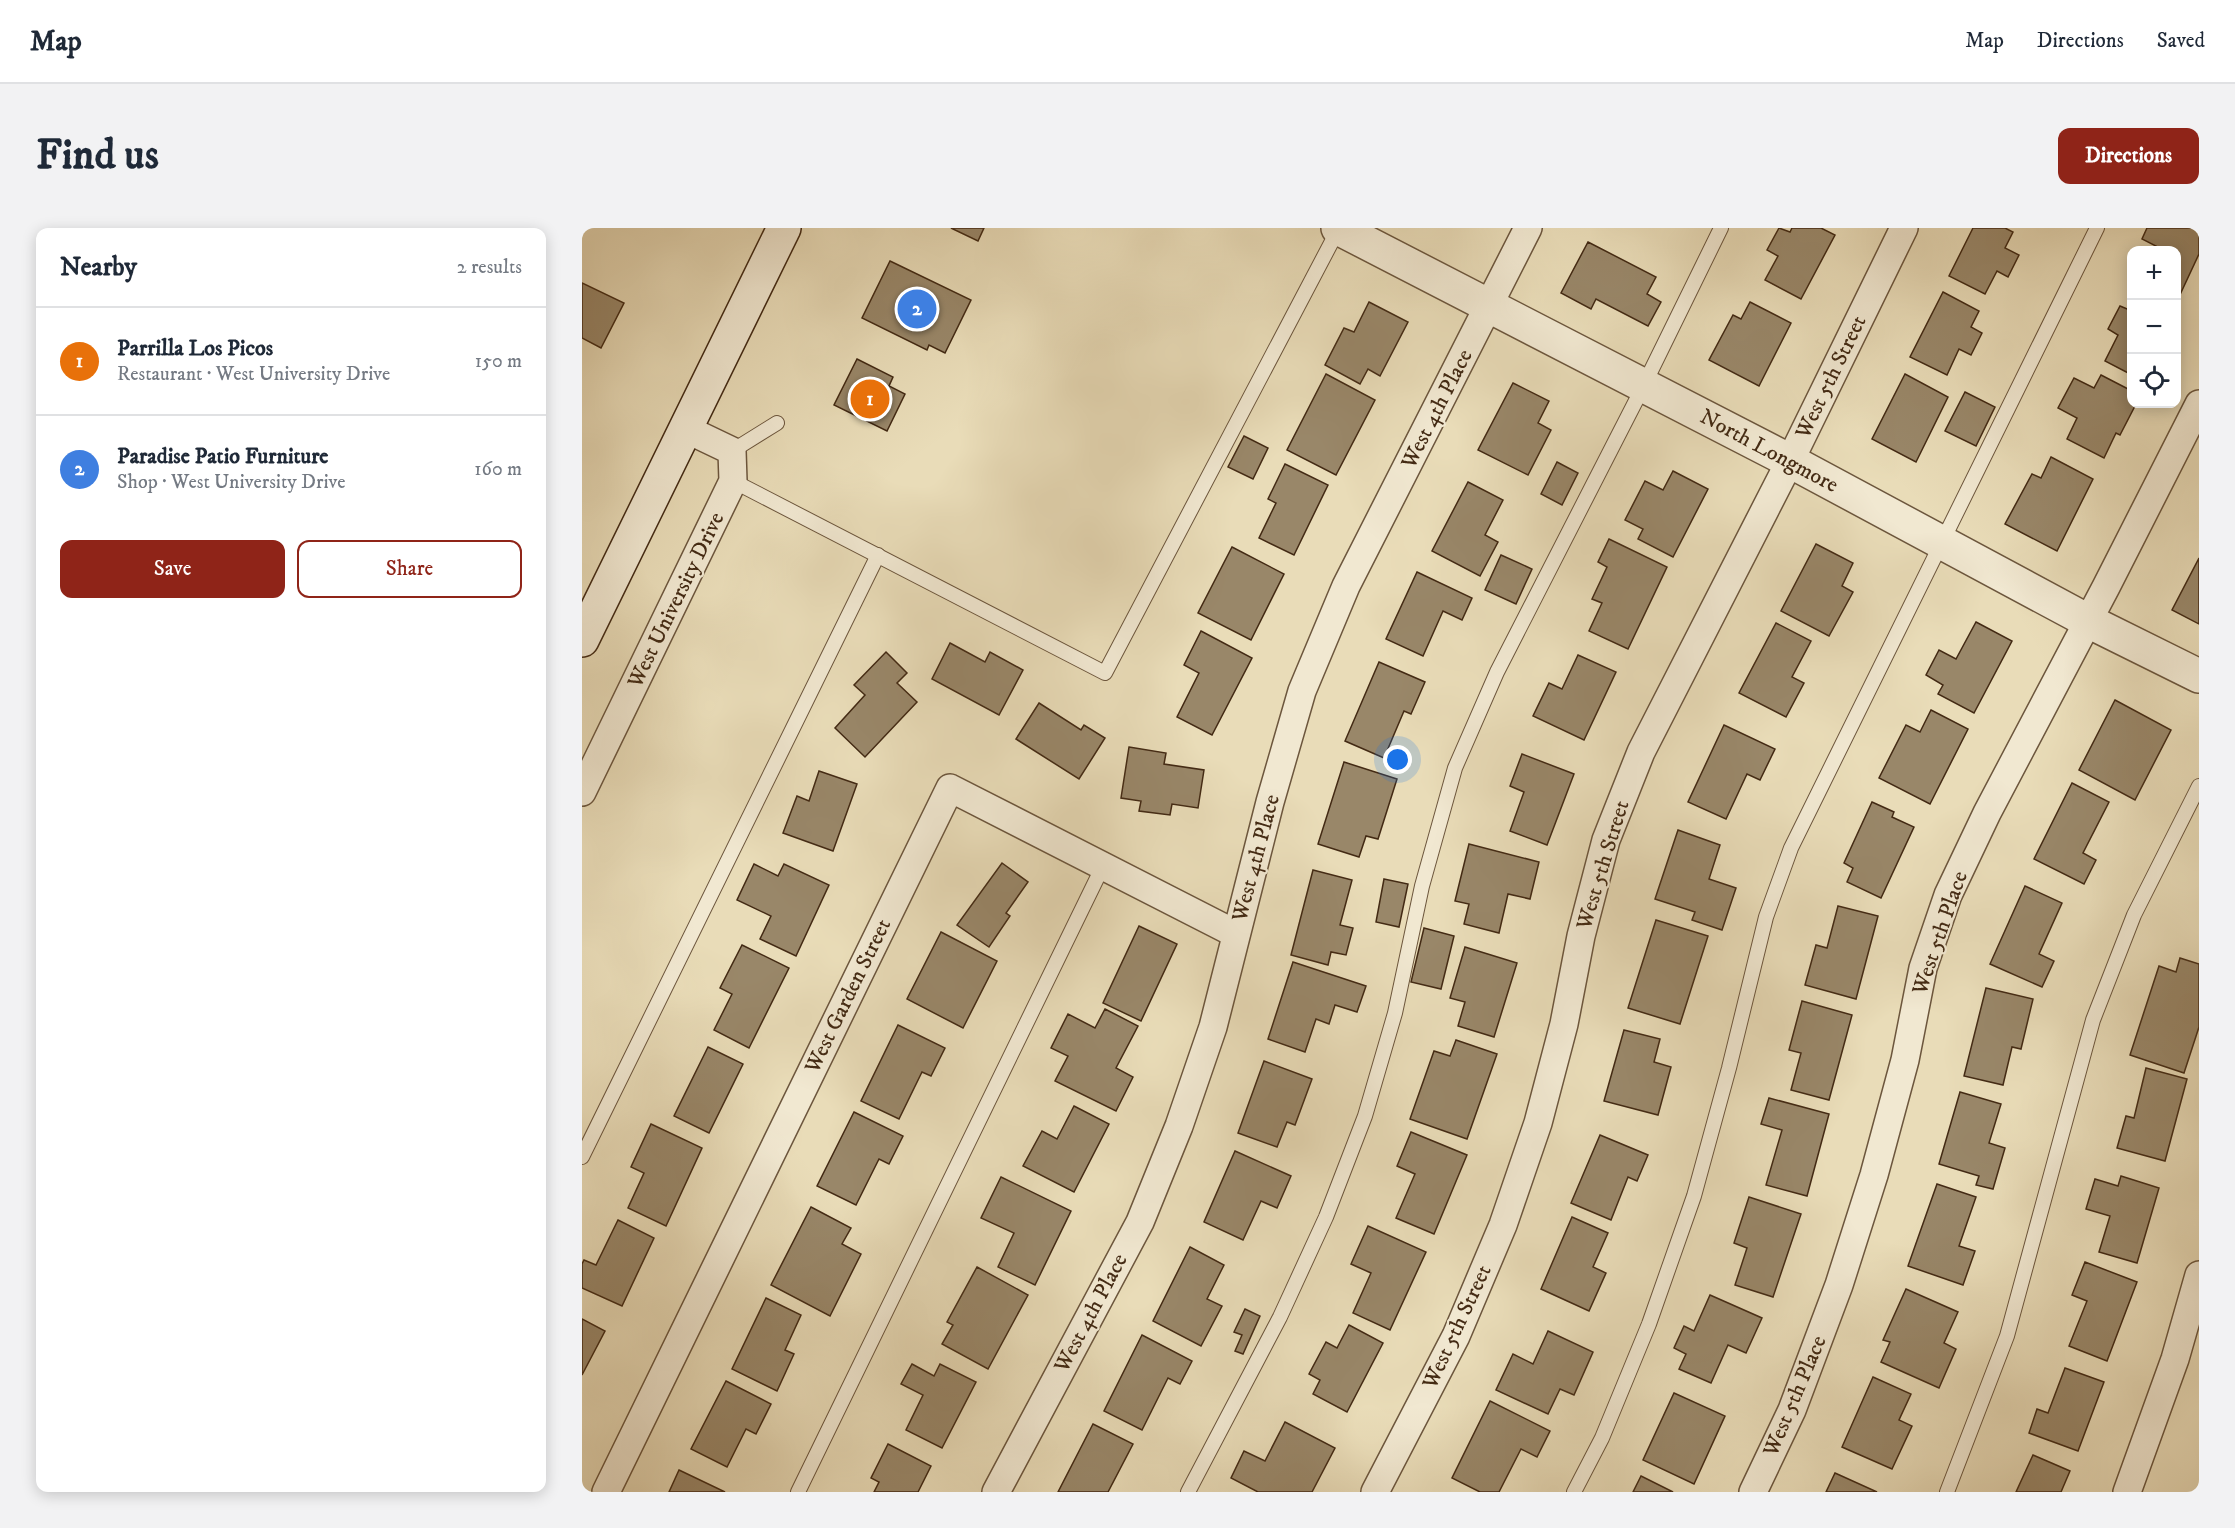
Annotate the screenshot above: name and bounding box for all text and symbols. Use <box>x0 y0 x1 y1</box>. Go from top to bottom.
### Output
text: Map <box>30 24 82 59</box>
text: Map <box>1965 28 2004 54</box>
text: Directions <box>2037 28 2124 54</box>
text: Saved <box>2157 28 2205 54</box>
button: Directions <box>2058 128 2199 184</box>
text: Find us <box>36 130 159 182</box>
map controls <box>2127 246 2181 408</box>
button: + <box>2127 246 2181 300</box>
text: Nearby <box>60 251 137 284</box>
text: 2 results <box>457 255 522 280</box>
pin: 2 <box>898 286 936 332</box>
button: − <box>2127 300 2181 354</box>
street label: West 5th Street <box>1789 311 1872 444</box>
text: Parrilla Los Picos <box>117 335 273 362</box>
street label: West 4th Place <box>1395 345 1479 474</box>
text: 1 <box>76 349 83 374</box>
text: 150 m <box>475 349 522 374</box>
button: locate <box>2127 354 2181 408</box>
text: Restaurant · West University Drive <box>117 362 390 387</box>
pin: 1 <box>850 376 890 422</box>
street label: North Longmore <box>1695 403 1843 499</box>
text: Paradise Patio Furniture <box>117 443 328 470</box>
text: 2 <box>75 457 84 482</box>
text: 160 m <box>474 457 522 482</box>
text: Shop · West University Drive <box>117 470 346 495</box>
street label: West University Drive <box>621 508 730 693</box>
button: Save <box>60 540 285 598</box>
button: Share <box>297 540 522 598</box>
your location <box>1383 745 1412 774</box>
street label: West 4th Place <box>1226 791 1286 925</box>
street label: West 5th Street <box>1570 797 1635 934</box>
street label: West 5th Place <box>1906 868 1974 999</box>
street label: West Garden Street <box>798 914 897 1079</box>
street label: West 4th Place <box>1048 1249 1134 1378</box>
street label: West 5th Street <box>1416 1261 1497 1394</box>
street label: West 5th Place <box>1757 1331 1833 1461</box>

